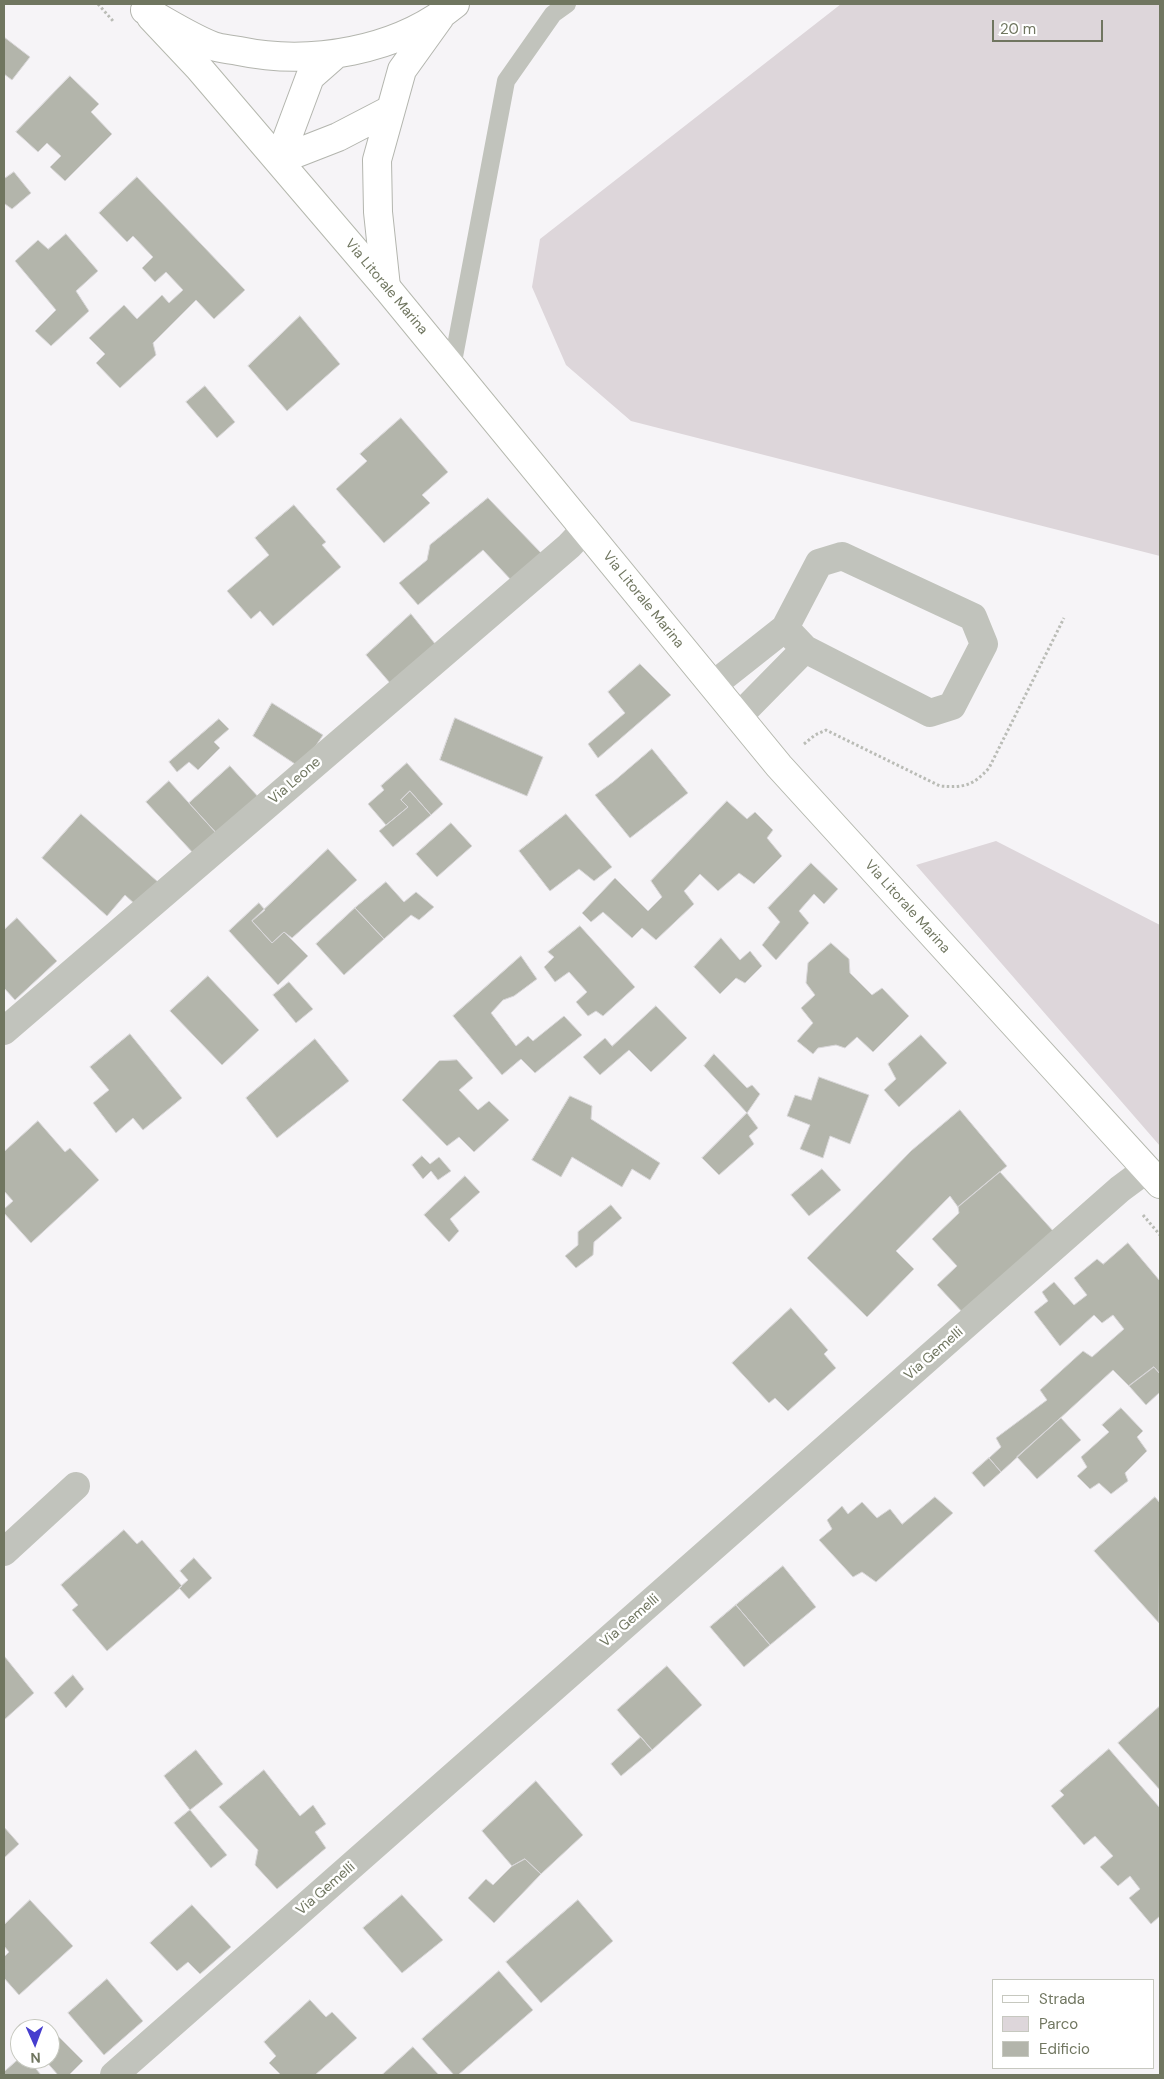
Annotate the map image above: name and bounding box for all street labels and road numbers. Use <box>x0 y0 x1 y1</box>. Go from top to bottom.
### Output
street label: Via Litorale Marina <box>341 236 431 338</box>
street label: Via Litorale Marina <box>599 548 687 652</box>
street label: Via Leone <box>266 754 324 808</box>
street label: Via Litorale Marina <box>861 857 953 957</box>
street label: Via Gemelli <box>901 1324 967 1384</box>
street label: Via Gemelli <box>597 1591 663 1651</box>
street label: Via Gemelli <box>293 1859 359 1919</box>

